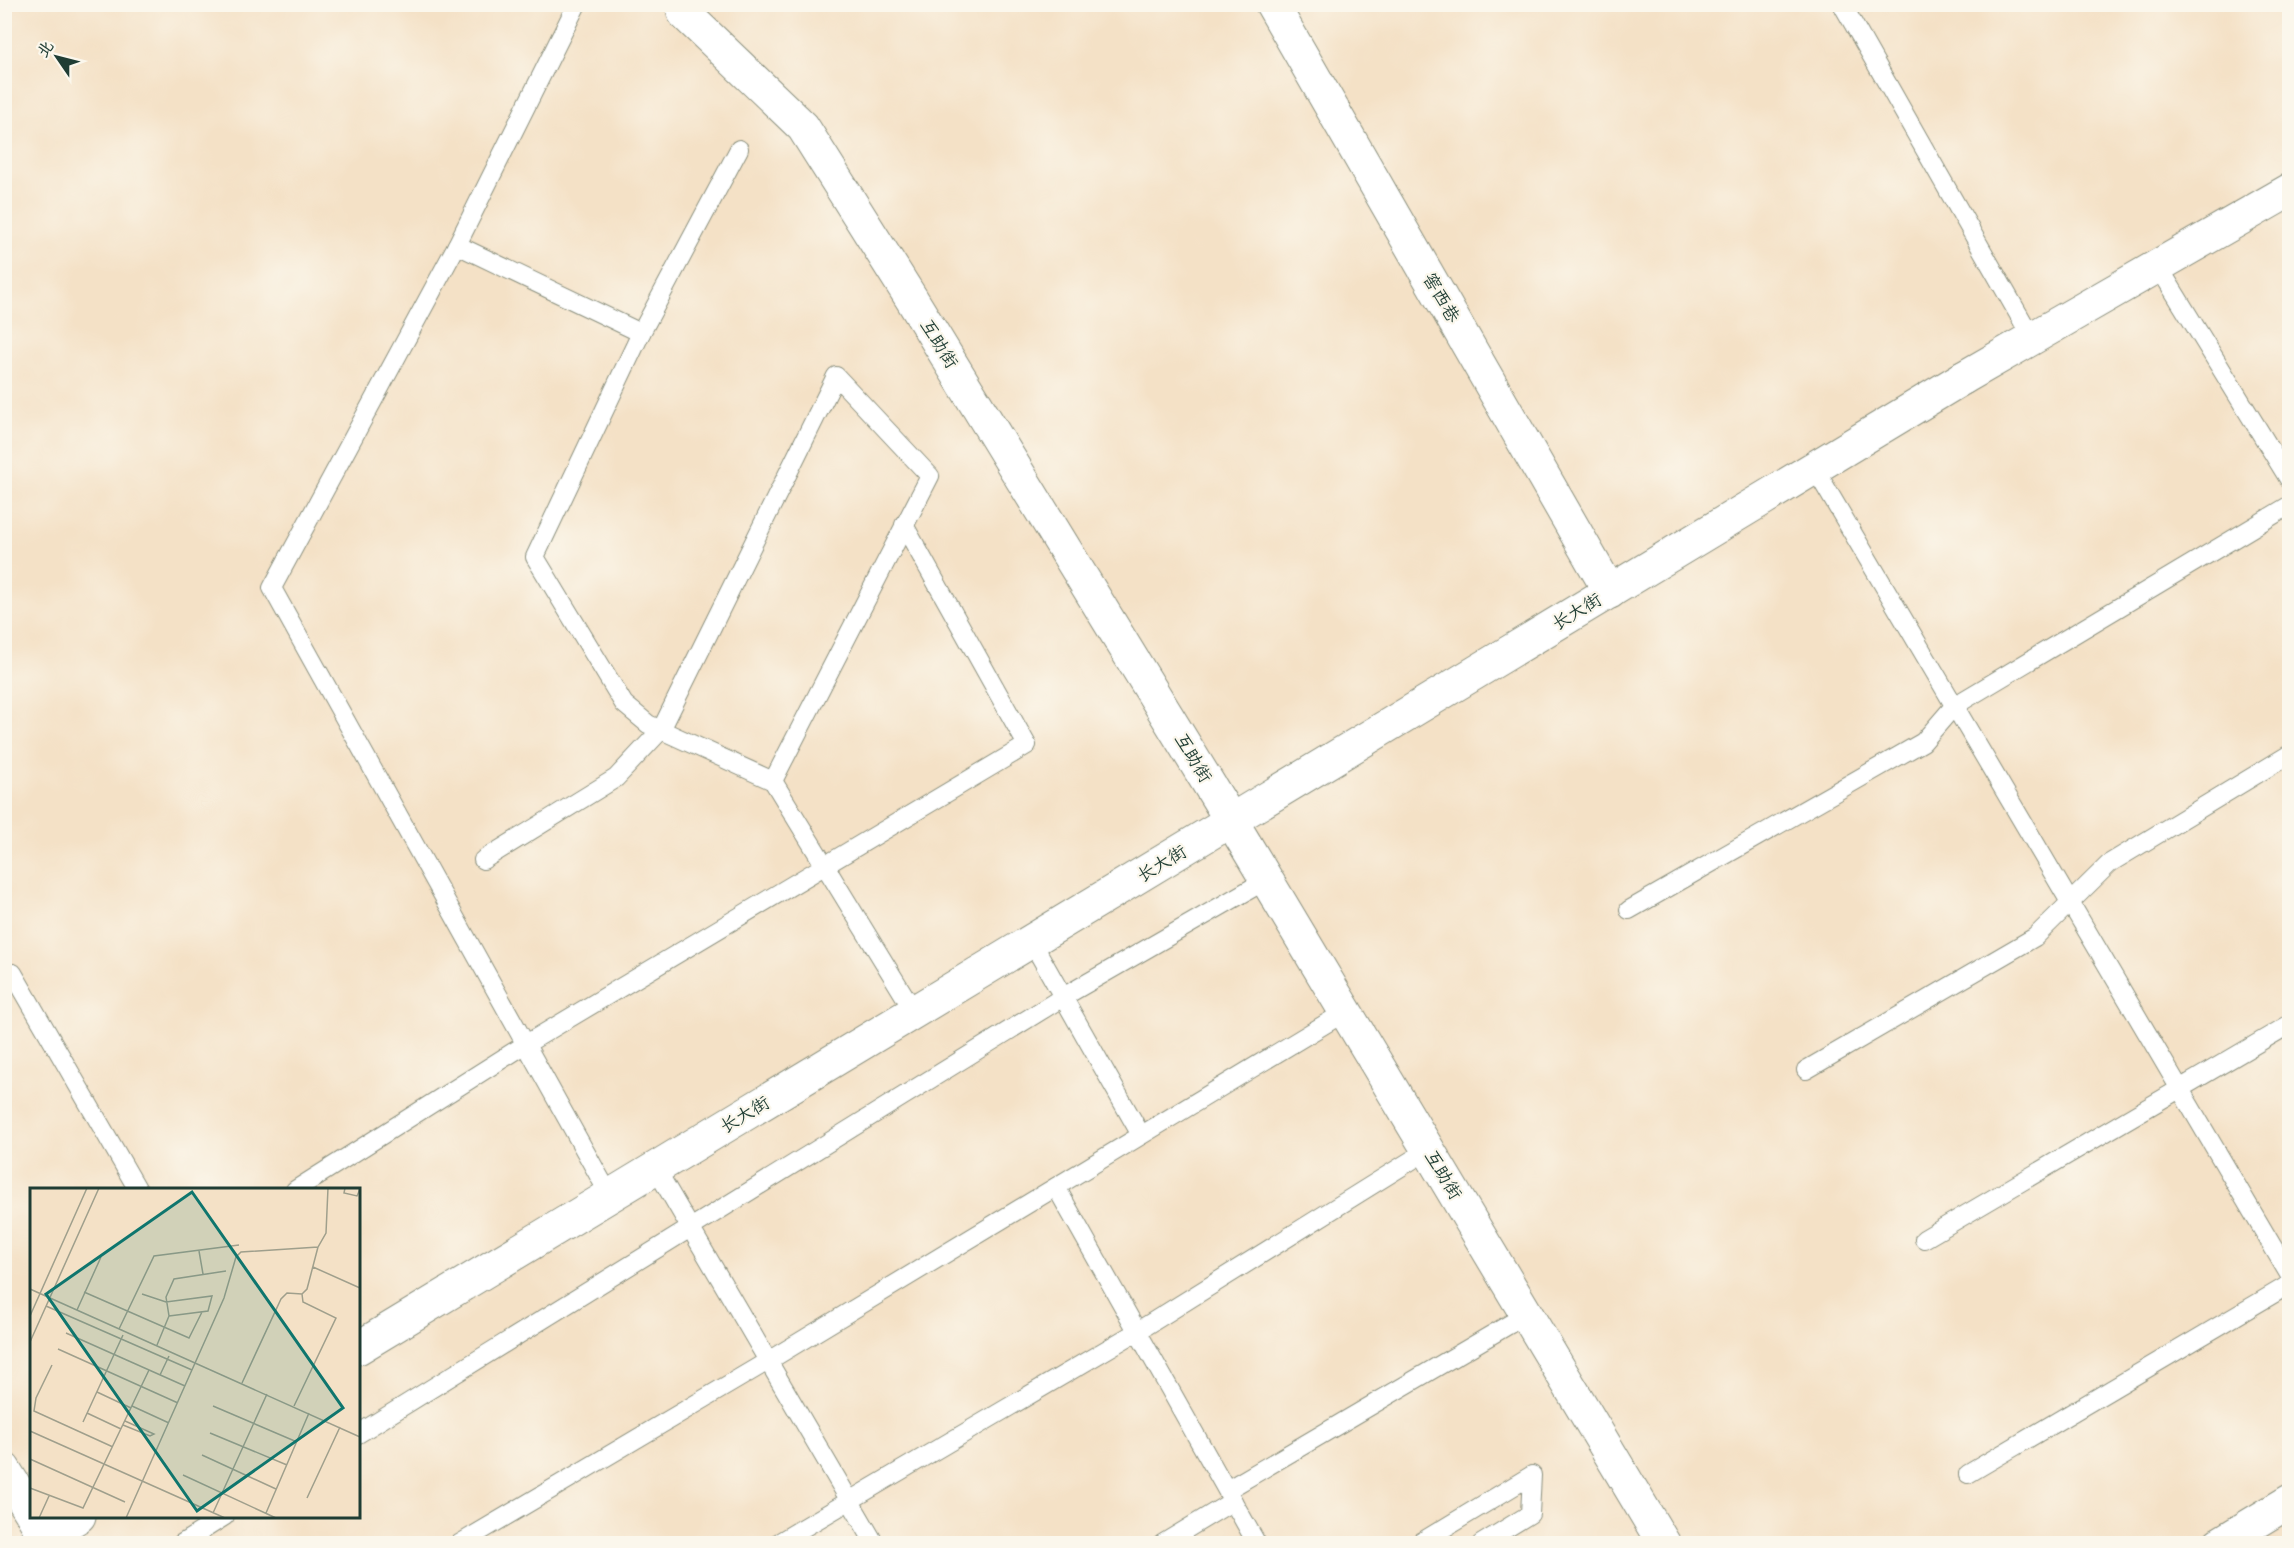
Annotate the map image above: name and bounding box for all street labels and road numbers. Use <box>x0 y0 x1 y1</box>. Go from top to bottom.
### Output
street label: 窖西巷 <box>1418 269 1464 327</box>
street label: 互助街 <box>916 316 962 372</box>
street label: 长大街 <box>1548 589 1606 635</box>
street label: 互助街 <box>1170 729 1216 787</box>
street label: 长大街 <box>1133 841 1191 887</box>
street label: 长大街 <box>716 1092 774 1138</box>
street label: 互助街 <box>1420 1146 1466 1204</box>

